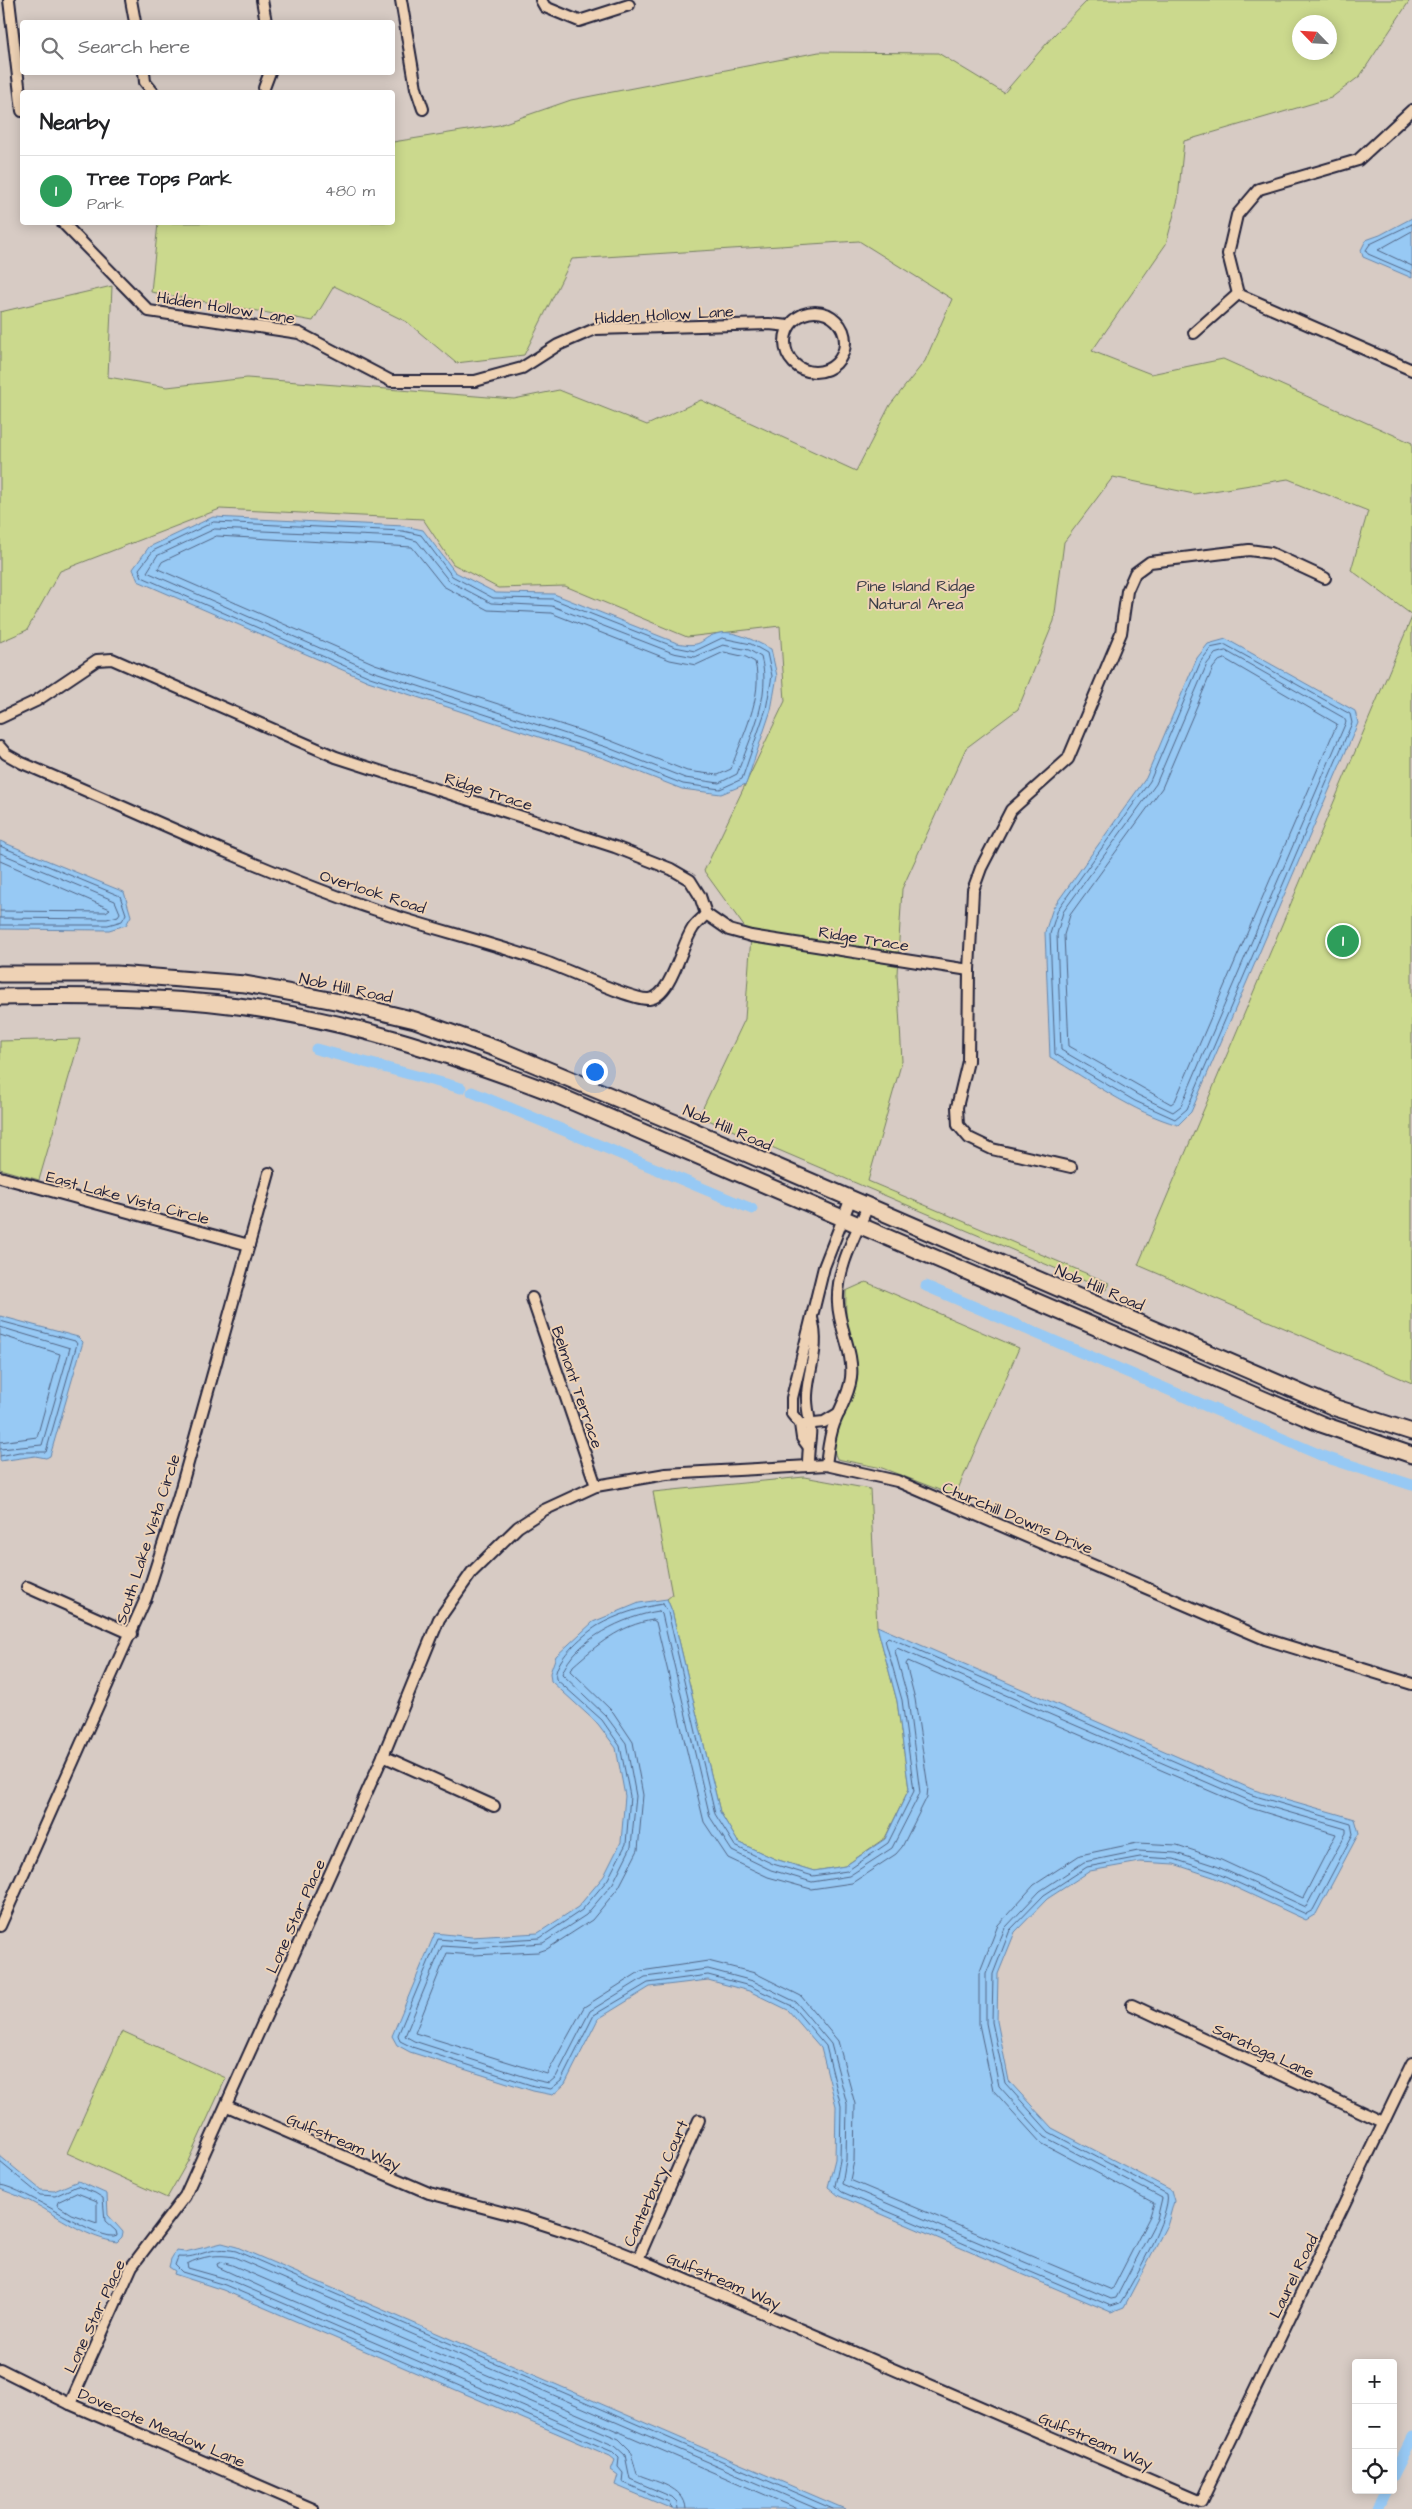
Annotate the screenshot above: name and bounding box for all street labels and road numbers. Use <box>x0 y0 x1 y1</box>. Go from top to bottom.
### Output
street label: Hidden Hollow Lane <box>155 286 297 330</box>
street label: Hidden Hollow Lane <box>594 300 735 330</box>
street label: Ridge Trace <box>442 767 536 818</box>
street label: Overlook Road <box>317 864 428 919</box>
street label: Ridge Trace <box>817 921 911 958</box>
street label: Nob Hill Road <box>297 967 394 1009</box>
street label: Nob Hill Road <box>680 1099 776 1157</box>
street label: East Lake Vista Circle <box>44 1166 212 1230</box>
street label: Nob Hill Road <box>1052 1259 1148 1317</box>
street label: Belmont Terrace <box>546 1323 608 1452</box>
street label: South Lake Vista Circle <box>110 1451 186 1627</box>
street label: Churchill Downs Drive <box>939 1476 1097 1560</box>
street label: Lone Star Place <box>261 1855 331 1977</box>
street label: Saratoga Lane <box>1209 2018 1318 2085</box>
street label: Gulfstream Way <box>283 2108 404 2177</box>
street label: Canterbury Court <box>618 2116 695 2251</box>
street label: Laurel Road <box>1264 2231 1324 2322</box>
street label: Gulfstream Way <box>663 2247 784 2316</box>
street label: Lone Star Place <box>59 2256 131 2377</box>
street label: Dovecote Meadow Lane <box>75 2383 249 2473</box>
street label: Gulfstream Way <box>1035 2407 1156 2476</box>

